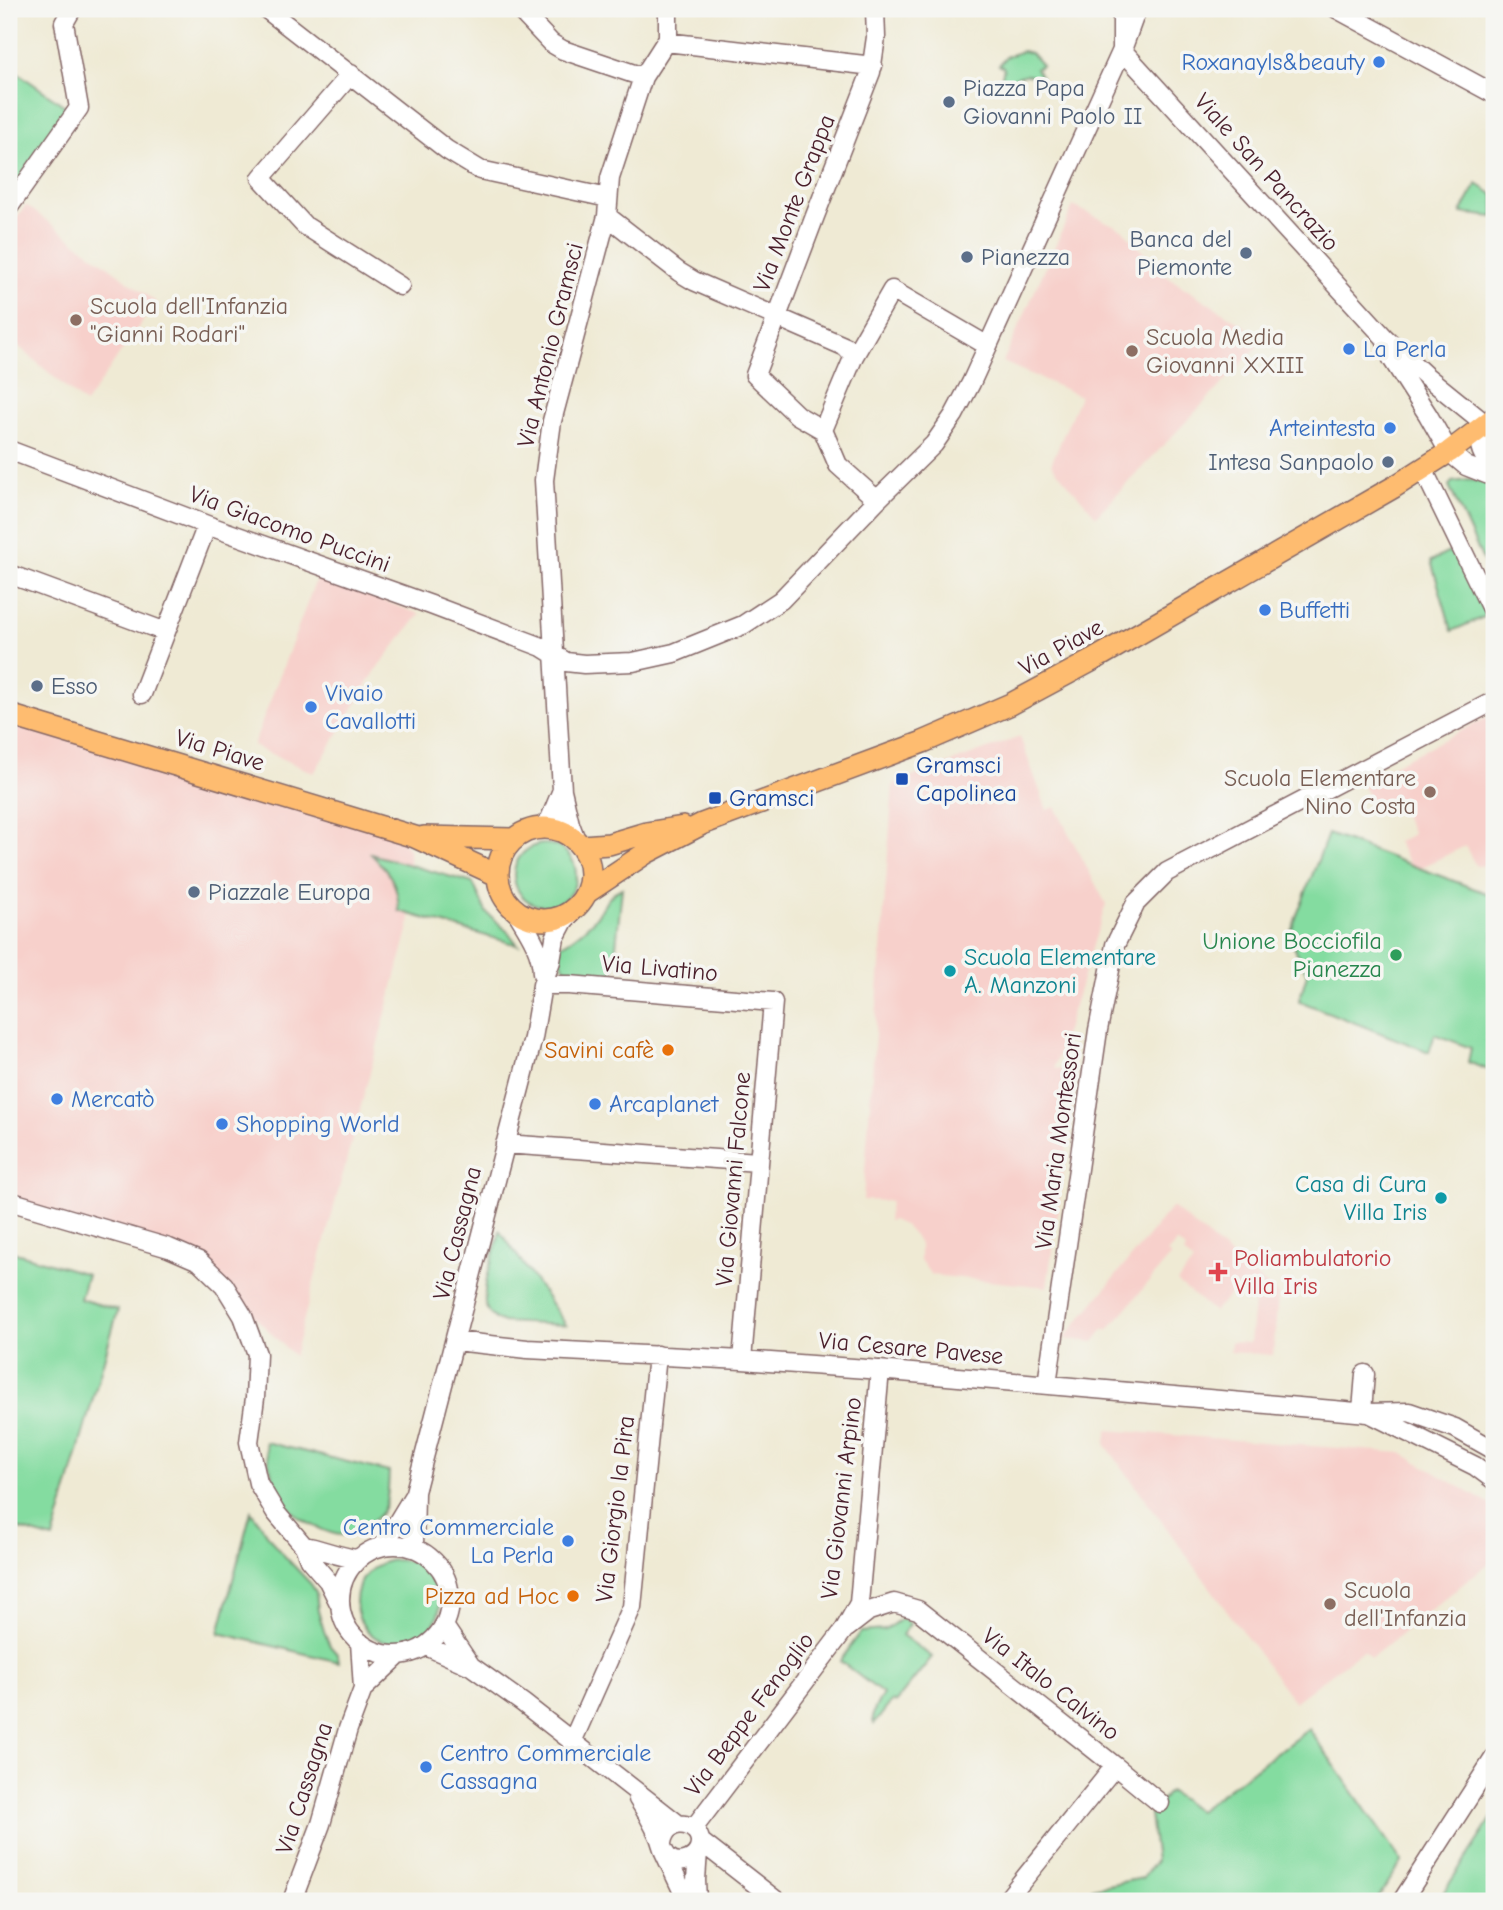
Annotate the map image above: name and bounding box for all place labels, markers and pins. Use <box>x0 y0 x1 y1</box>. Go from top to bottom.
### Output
place label: Roxanayls&beauty <box>1181 48 1365 76</box>
marker: Roxanayls&beauty <box>1371 54 1387 70</box>
place label: Piazza Papa Giovanni Paolo II <box>963 74 1142 130</box>
marker: Piazza Papa Giovanni Paolo II <box>941 94 957 110</box>
place label: Banca del Piemonte <box>1129 225 1232 281</box>
place label: Pianezza <box>981 243 1070 271</box>
marker: Banca del Piemonte <box>1238 245 1254 261</box>
marker: Pianezza <box>959 249 975 265</box>
place label: Scuola dell'Infanzia "Gianni Rodari" <box>90 292 288 348</box>
marker: Scuola dell'Infanzia "Gianni Rodari" <box>68 312 84 328</box>
place label: Scuola Media Giovanni XXIII <box>1146 323 1304 379</box>
place label: La Perla <box>1363 335 1447 363</box>
marker: La Perla <box>1341 341 1357 357</box>
marker: Scuola Media Giovanni XXIII <box>1124 343 1140 359</box>
place label: Arteintesta <box>1269 414 1376 442</box>
marker: Arteintesta <box>1382 420 1398 436</box>
place label: Intesa Sanpaolo <box>1208 448 1374 476</box>
marker: Intesa Sanpaolo <box>1380 454 1396 470</box>
place label: Buffetti <box>1279 596 1350 624</box>
marker: Buffetti <box>1257 602 1273 618</box>
place label: Esso <box>51 672 98 700</box>
marker: Esso <box>29 678 45 694</box>
place label: Vivaio Cavallotti <box>325 679 416 735</box>
marker: Vivaio Cavallotti <box>303 699 319 715</box>
place label: Gramsci Capolinea <box>916 751 1017 807</box>
place label: Scuola Elementare Nino Costa <box>1224 764 1416 820</box>
marker: Gramsci Capolinea <box>894 771 910 787</box>
place label: Gramsci <box>729 784 814 812</box>
marker: Scuola Elementare Nino Costa <box>1422 784 1438 800</box>
marker: Gramsci <box>707 790 723 806</box>
place label: Piazzale Europa <box>208 878 371 906</box>
marker: Piazzale Europa <box>186 884 202 900</box>
place label: Unione Bocciofila Pianezza <box>1202 927 1382 983</box>
place label: Scuola Elementare A. Manzoni <box>964 943 1156 999</box>
marker: Unione Bocciofila Pianezza <box>1388 947 1404 963</box>
marker: Scuola Elementare A. Manzoni <box>942 963 958 979</box>
place label: Savini cafè <box>544 1036 654 1064</box>
marker: Savini cafè <box>660 1042 676 1058</box>
place label: Mercatò <box>71 1085 155 1113</box>
place label: Arcaplanet <box>609 1090 719 1118</box>
marker: Mercatò <box>49 1091 65 1107</box>
marker: Arcaplanet <box>587 1096 603 1112</box>
place label: Shopping World <box>236 1110 400 1138</box>
marker: Shopping World <box>214 1116 230 1132</box>
place label: Casa di Cura Villa Iris <box>1295 1170 1427 1226</box>
marker: Casa di Cura Villa Iris <box>1433 1190 1449 1206</box>
place label: Poliambulatorio Villa Iris <box>1234 1244 1391 1300</box>
marker: Poliambulatorio Villa Iris <box>1208 1262 1228 1282</box>
place label: Centro Commerciale La Perla <box>343 1513 554 1569</box>
marker: Centro Commerciale La Perla <box>560 1533 576 1549</box>
place label: Scuola dell'Infanzia <box>1344 1576 1467 1632</box>
place label: Pizza ad Hoc <box>425 1582 559 1610</box>
marker: Pizza ad Hoc <box>565 1588 581 1604</box>
marker: Scuola dell'Infanzia <box>1322 1596 1338 1612</box>
place label: Centro Commerciale Cassagna <box>440 1739 651 1795</box>
marker: Centro Commerciale Cassagna <box>418 1759 434 1775</box>

